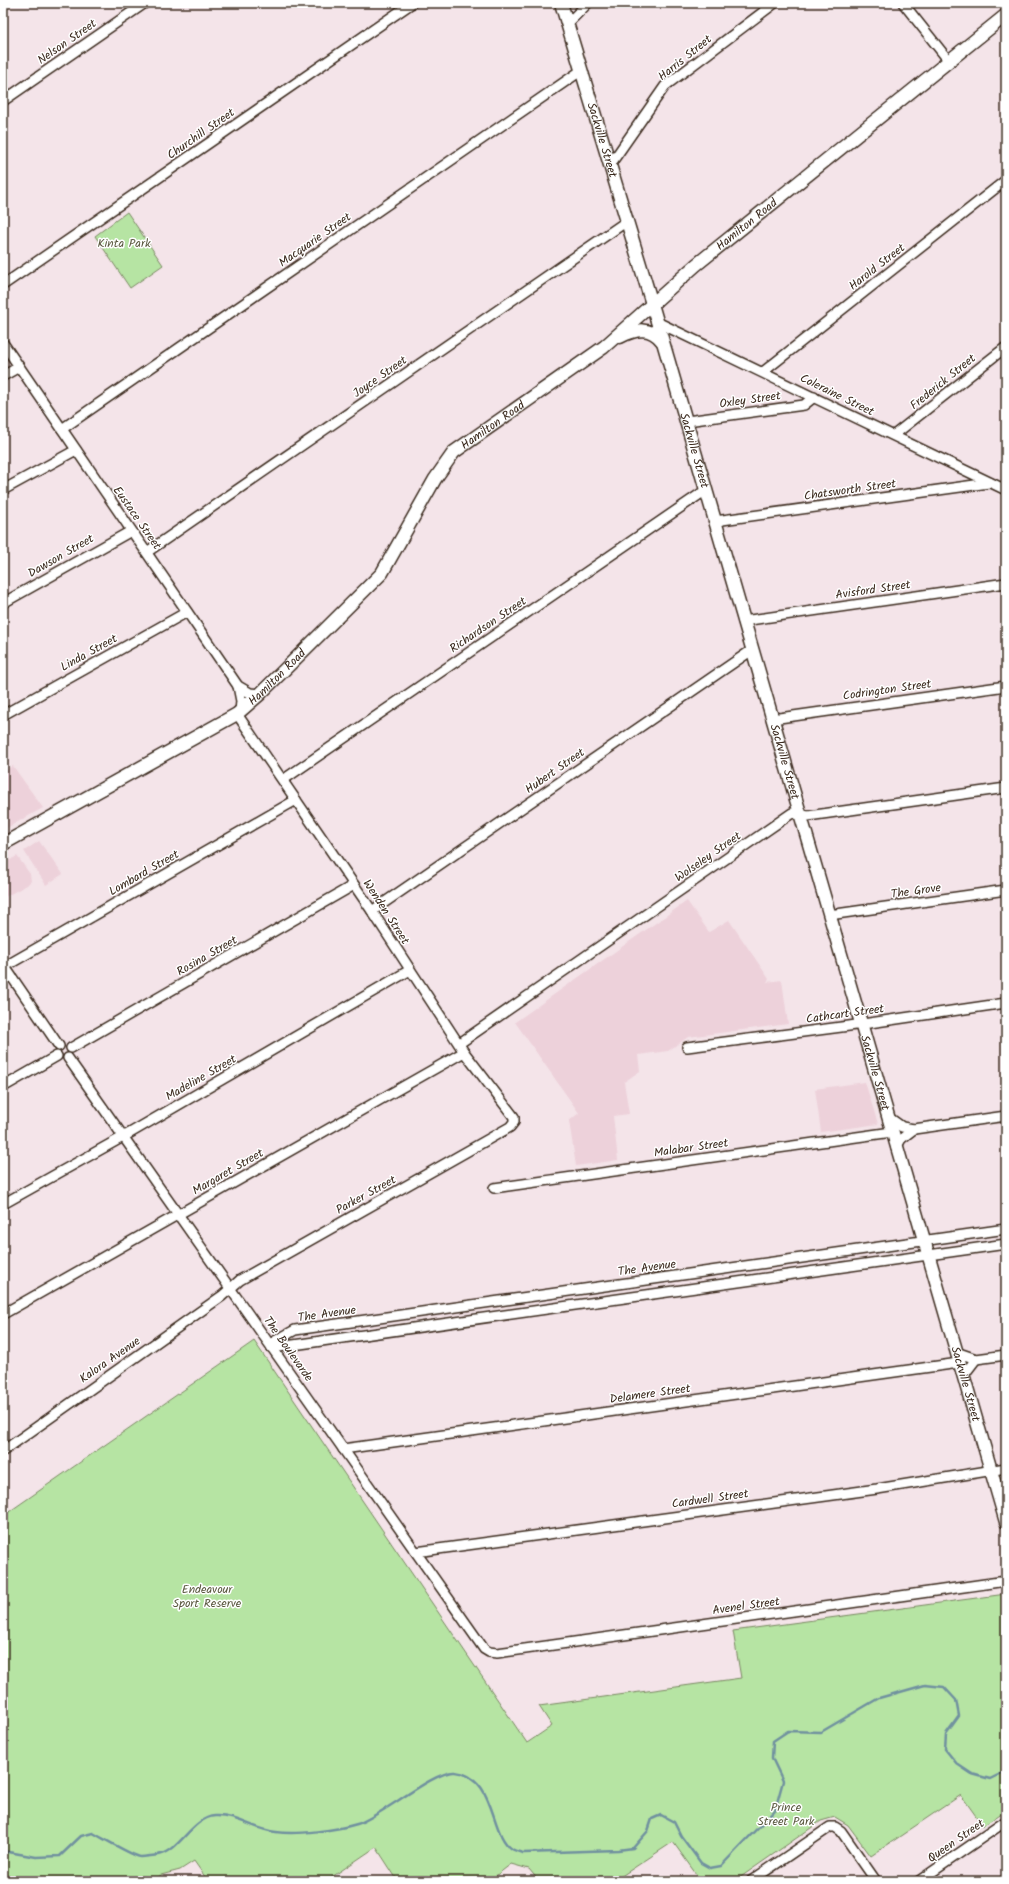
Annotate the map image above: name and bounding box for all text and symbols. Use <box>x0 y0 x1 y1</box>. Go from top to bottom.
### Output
street label: Nelson Street <box>33 14 101 69</box>
street label: Harris Street <box>654 30 716 86</box>
street label: Sackville Street <box>582 100 623 180</box>
street label: Churchill Street <box>163 103 239 164</box>
street label: Hamilton Road <box>711 193 782 255</box>
street label: Macquarie Street <box>275 208 356 272</box>
park label: Kinta Park <box>97 234 151 253</box>
street label: Harold Street <box>845 239 910 295</box>
street label: Frederick Street <box>906 349 980 415</box>
street label: Joyce Street <box>349 351 411 403</box>
street label: Coleraine Street <box>797 369 878 421</box>
street label: Oxley Street <box>718 386 782 414</box>
street label: Hamilton Road <box>457 395 529 454</box>
street label: Sackville Street <box>675 411 715 491</box>
street label: Chatsworth Street <box>803 474 898 506</box>
street label: Eustace Street <box>108 482 166 554</box>
street label: Dawson Street <box>24 529 98 583</box>
street label: Avisford Street <box>834 575 912 605</box>
street label: Richardson Street <box>446 592 531 658</box>
street label: Linda Street <box>57 629 121 677</box>
street label: Hamilton Road <box>244 644 311 710</box>
street label: Codrington Street <box>841 674 933 706</box>
street label: Sackville Street <box>765 722 805 802</box>
street label: Hubert Street <box>521 743 589 799</box>
street label: Wolseley Street <box>671 827 745 887</box>
street label: Lombard Street <box>105 845 183 901</box>
street label: Wenden Street <box>358 876 414 949</box>
street label: The Grove <box>890 878 943 904</box>
street label: Rosina Street <box>173 931 241 981</box>
street label: Cathcart Street <box>805 999 886 1029</box>
street label: Sackville Street <box>855 1033 895 1113</box>
street label: Madeline Street <box>162 1050 240 1106</box>
street label: Malabar Street <box>653 1133 730 1163</box>
street label: Margaret Street <box>189 1144 268 1200</box>
street label: Parker Street <box>332 1170 400 1219</box>
street label: The Avenue <box>617 1254 678 1281</box>
street label: The Avenue <box>297 1300 358 1327</box>
street label: The Boulevarde <box>258 1312 318 1386</box>
street label: Kalora Avenue <box>76 1332 145 1388</box>
street label: Sackville Street <box>946 1344 986 1424</box>
street label: Delamere Street <box>608 1379 692 1409</box>
street label: Cardwell Street <box>670 1484 750 1514</box>
park label: Endeavour Sport Reserve <box>173 1580 242 1613</box>
street label: Avenel Street <box>711 1592 781 1620</box>
park label: Prince Street Park <box>758 1798 815 1831</box>
street label: Queen Street <box>924 1814 989 1868</box>

